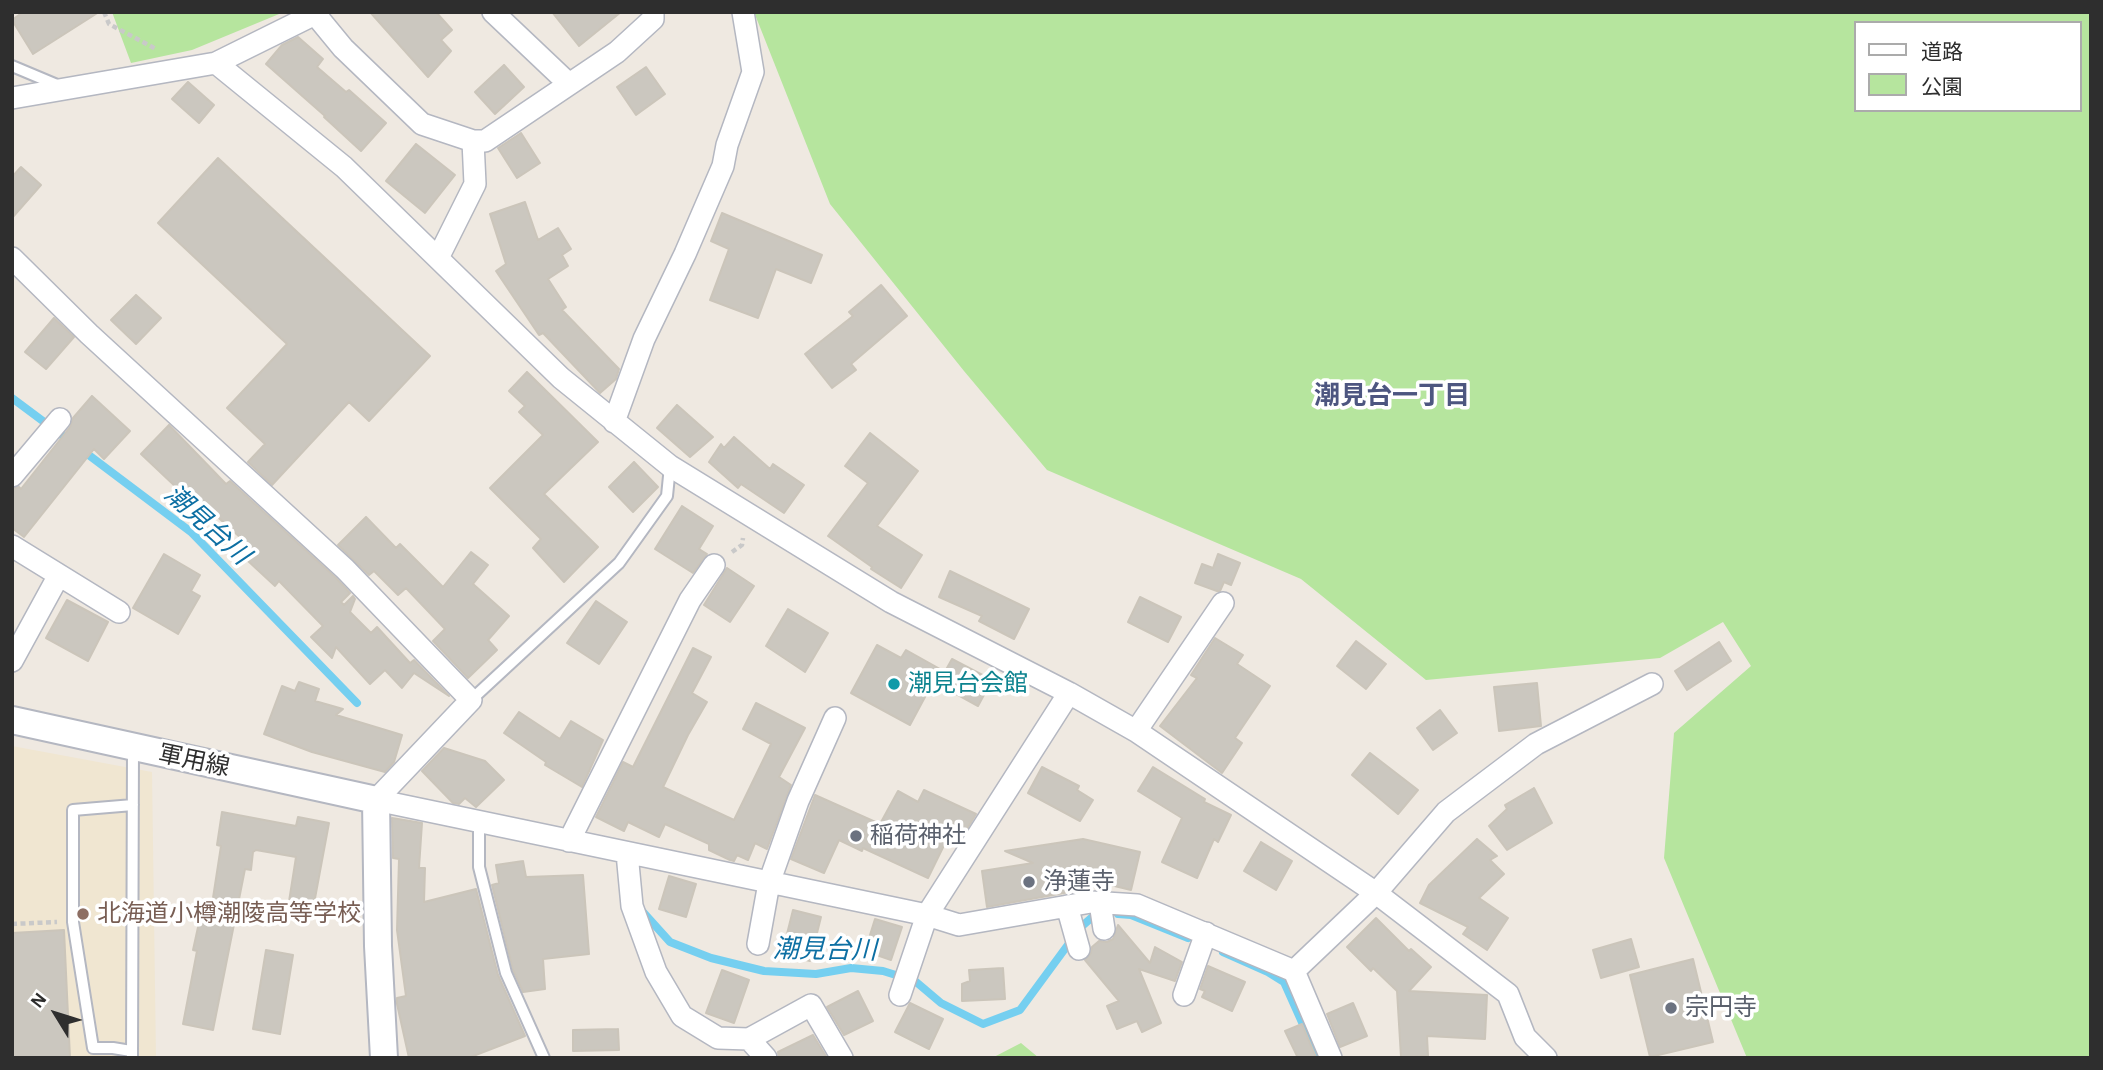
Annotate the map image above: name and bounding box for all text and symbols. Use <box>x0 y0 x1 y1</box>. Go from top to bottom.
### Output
legend <box>1854 21 2082 112</box>
text: 道路 <box>1921 42 1963 63</box>
text: 公園 <box>1921 77 1963 98</box>
district label: 潮見台一丁目 <box>1314 380 1470 412</box>
water label: 潮見台川 <box>158 479 256 571</box>
place label: 潮見台会館 <box>908 670 1028 698</box>
marker: 潮見台会館 <box>886 676 902 692</box>
street label: 軍用線 <box>156 739 232 783</box>
place label: 稲荷神社 <box>870 822 966 850</box>
marker: 稲荷神社 <box>848 828 864 844</box>
place label: 浄蓮寺 <box>1043 868 1115 896</box>
marker: 浄蓮寺 <box>1021 874 1037 890</box>
place label: 北海道小樽潮陵高等学校 <box>97 900 361 928</box>
marker: 北海道小樽潮陵高等学校 <box>75 906 91 922</box>
water label: 潮見台川 <box>773 933 877 967</box>
north arrow <box>21 979 91 1049</box>
text: N <box>28 990 51 1012</box>
place label: 宗円寺 <box>1685 994 1757 1022</box>
marker: 宗円寺 <box>1663 1000 1679 1016</box>

